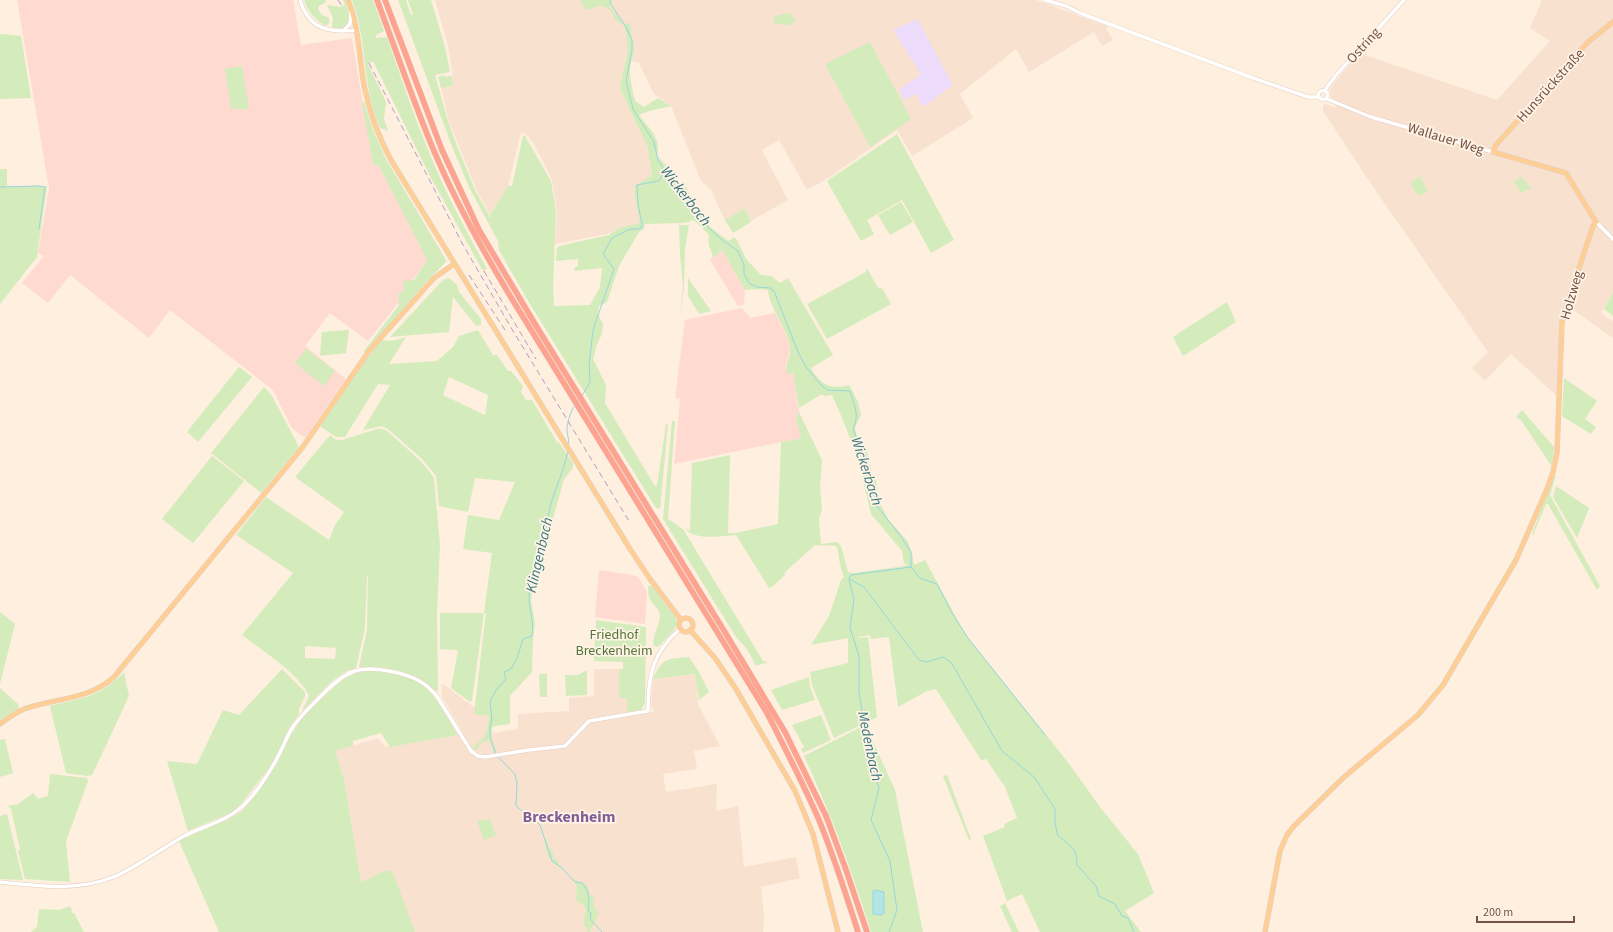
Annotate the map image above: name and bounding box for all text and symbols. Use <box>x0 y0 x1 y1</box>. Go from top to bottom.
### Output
street label: Ostring <box>1342 23 1385 68</box>
street label: Hunsrückstraße <box>1512 44 1589 127</box>
street label: Wallauer Weg <box>1405 118 1486 160</box>
water label: Wickerbach <box>655 162 716 231</box>
street label: Holzweg <box>1555 268 1588 322</box>
water label: Wickerbach <box>846 434 888 508</box>
water label: Klingenbach <box>521 515 558 595</box>
park label: Friedhof Breckenheim <box>575 625 653 661</box>
water label: Medenbach <box>852 709 887 783</box>
district label: Breckenheim <box>523 806 615 828</box>
scale bar <box>1477 898 1574 924</box>
text: 200 m <box>1483 904 1513 921</box>

